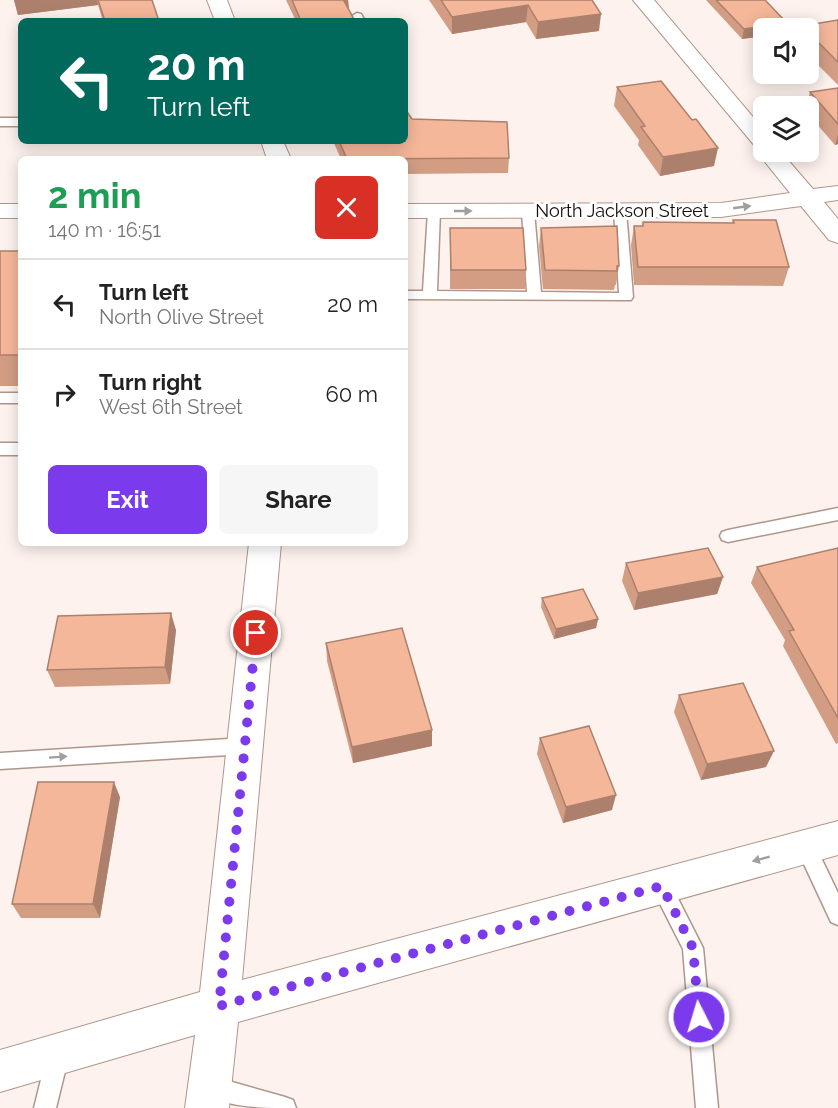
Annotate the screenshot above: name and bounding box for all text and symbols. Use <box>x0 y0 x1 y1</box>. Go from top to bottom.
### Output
map controls <box>753 18 819 162</box>
button: sound <box>753 18 819 84</box>
text: 20 m <box>147 41 246 90</box>
icon: left <box>48 42 126 120</box>
text: Turn left <box>147 91 250 122</box>
button: layers <box>753 96 819 162</box>
text: 2 min <box>48 174 141 216</box>
button: close <box>315 176 378 239</box>
street label: North Jackson Street <box>535 200 709 221</box>
one-way arrow <box>733 202 752 212</box>
one-way arrow <box>454 206 473 216</box>
text: 140 m · 16:51 <box>48 218 161 242</box>
text: Turn left <box>99 279 189 305</box>
icon: left <box>48 288 81 321</box>
text: 20 m <box>327 291 378 317</box>
text: North Olive Street <box>99 305 264 329</box>
text: Turn right <box>99 369 202 395</box>
icon: right <box>48 378 81 411</box>
text: 60 m <box>325 381 378 407</box>
text: West 6th Street <box>99 395 243 419</box>
button: Exit <box>48 465 207 534</box>
button: Share <box>219 465 378 534</box>
pin <box>230 607 281 658</box>
icon: arrive <box>239 616 272 649</box>
one-way arrow <box>49 753 68 762</box>
one-way arrow <box>752 855 770 864</box>
position arrow <box>667 985 731 1049</box>

